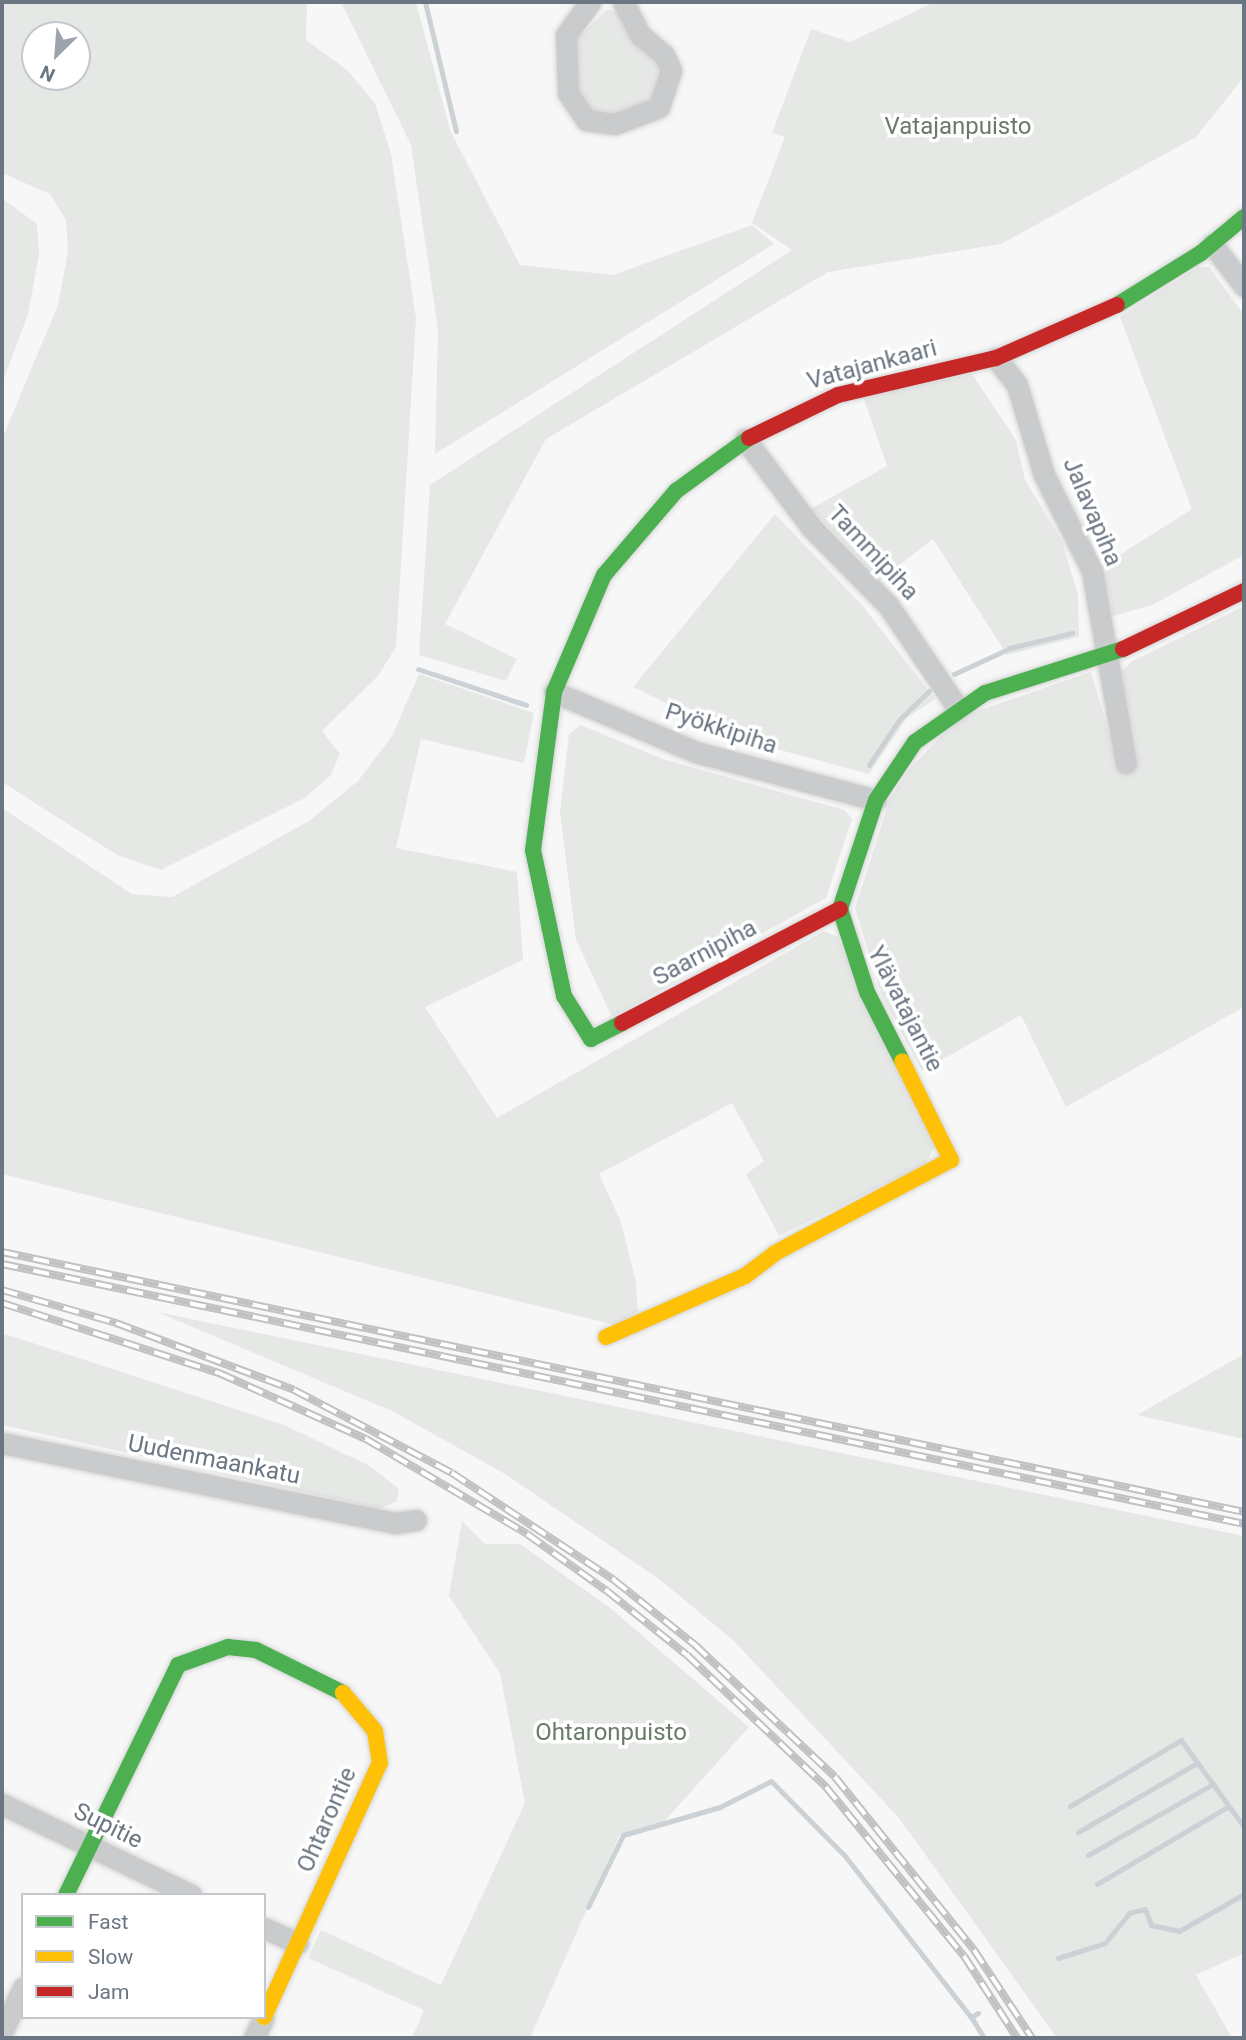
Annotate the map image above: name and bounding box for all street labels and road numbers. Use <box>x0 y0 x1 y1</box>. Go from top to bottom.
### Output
street label: Vatajankaari <box>804 334 940 396</box>
street label: Jalavapiha <box>1056 453 1128 571</box>
street label: Tammipiha <box>822 499 924 607</box>
street label: Pyökkipiha <box>661 697 781 761</box>
street label: Saarnipiha <box>648 914 762 992</box>
street label: Ylävatajantie <box>861 941 949 1077</box>
street label: Uudenmaankatu <box>125 1429 303 1491</box>
street label: Ohtarontie <box>291 1763 363 1877</box>
street label: Supitie <box>69 1797 147 1855</box>

